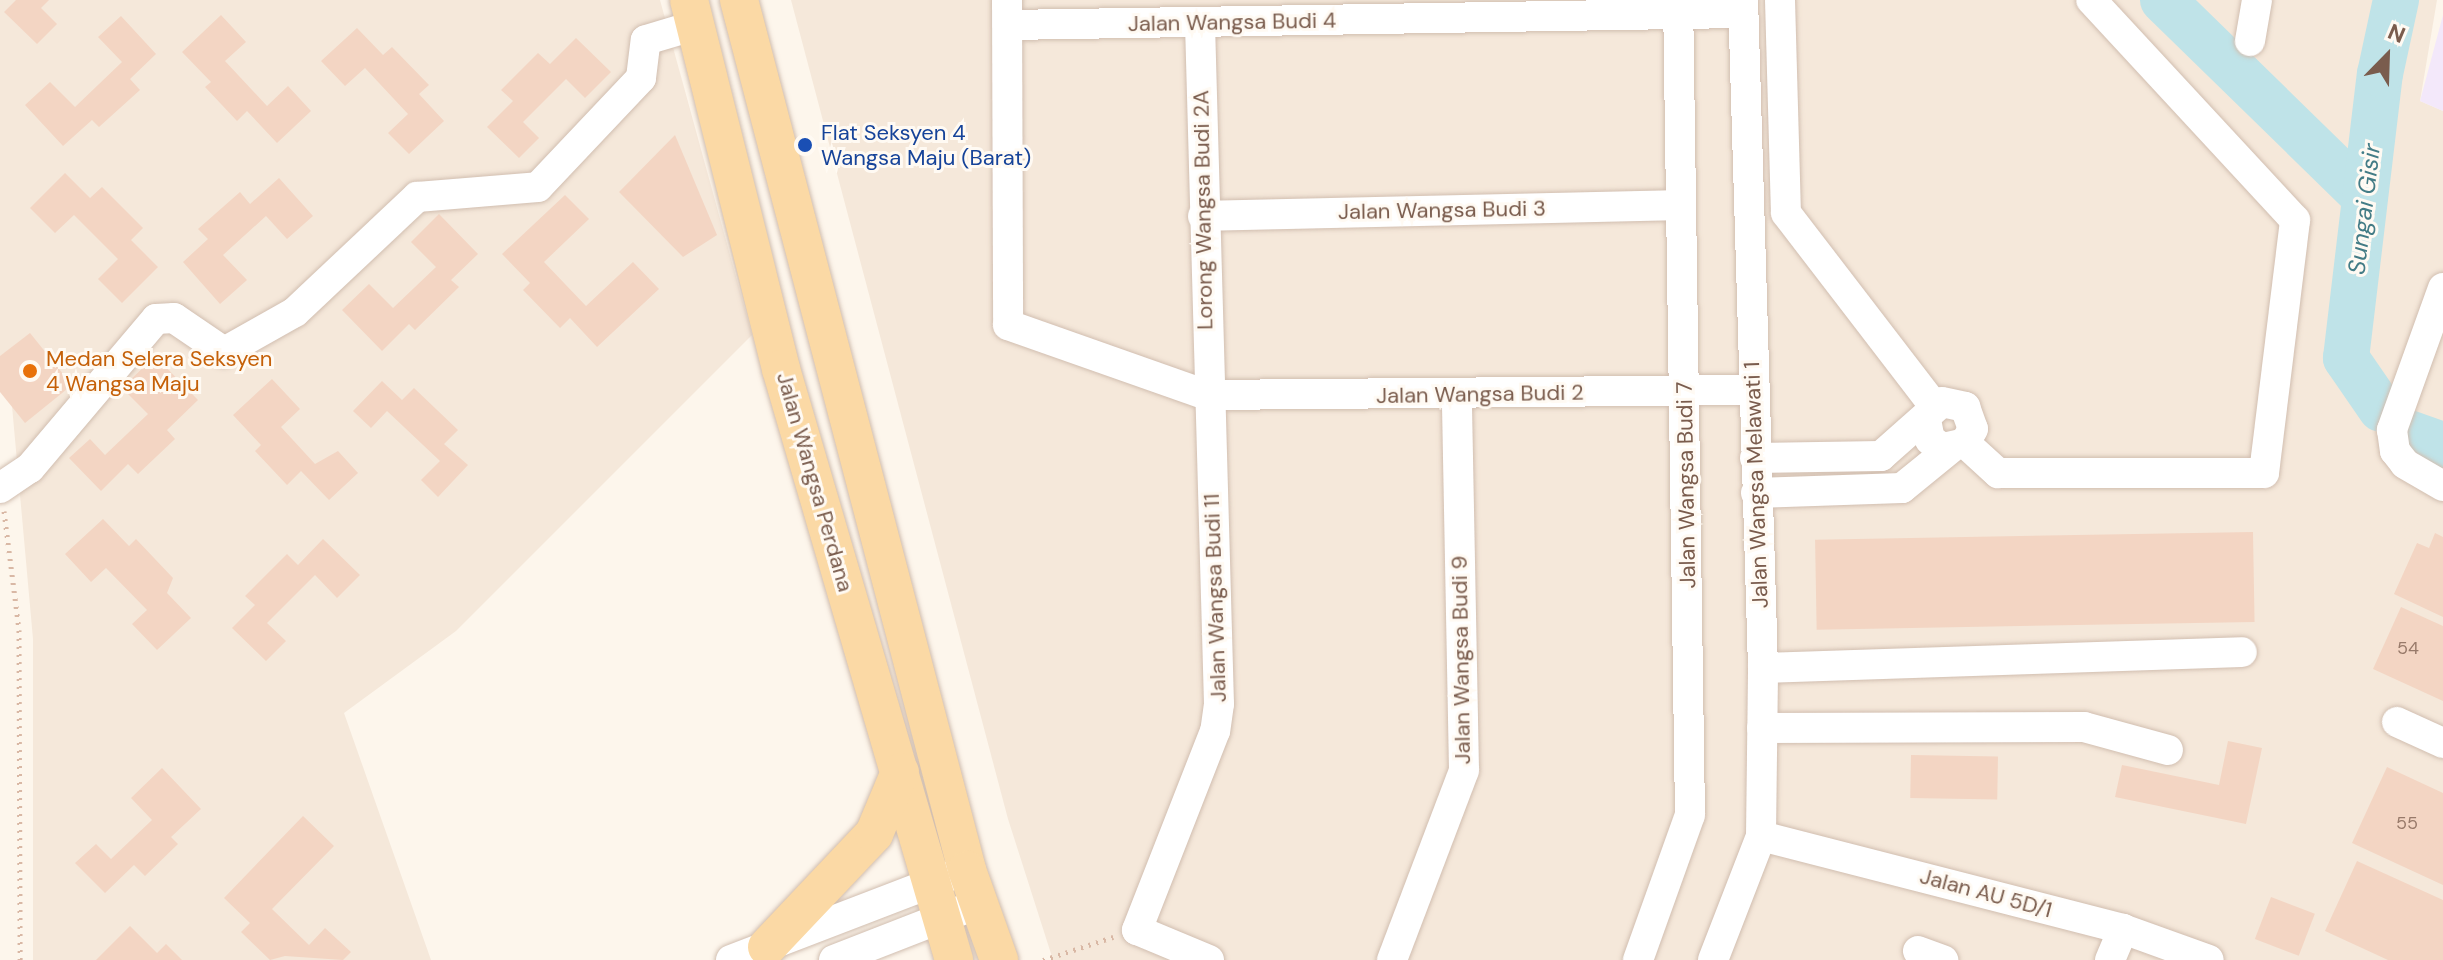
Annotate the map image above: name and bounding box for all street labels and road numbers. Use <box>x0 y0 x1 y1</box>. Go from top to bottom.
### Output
street label: Jalan Wangsa Budi 4 <box>1128 7 1336 37</box>
street label: Lorong Wangsa Budi 2A <box>1188 90 1218 330</box>
street label: Jalan Wangsa Budi 3 <box>1338 195 1546 225</box>
street label: Jalan Wangsa Melawati 1 <box>1739 361 1773 609</box>
street label: Jalan Wangsa Perdana <box>771 369 859 595</box>
street label: Jalan Wangsa Budi 2 <box>1376 379 1584 409</box>
street label: Jalan Wangsa Budi 7 <box>1671 381 1701 589</box>
street label: Jalan Wangsa Budi 11 <box>1198 493 1232 703</box>
street label: Jalan Wangsa Budi 9 <box>1446 555 1476 765</box>
street label: Jalan AU 5D/1 <box>1917 863 2055 923</box>

